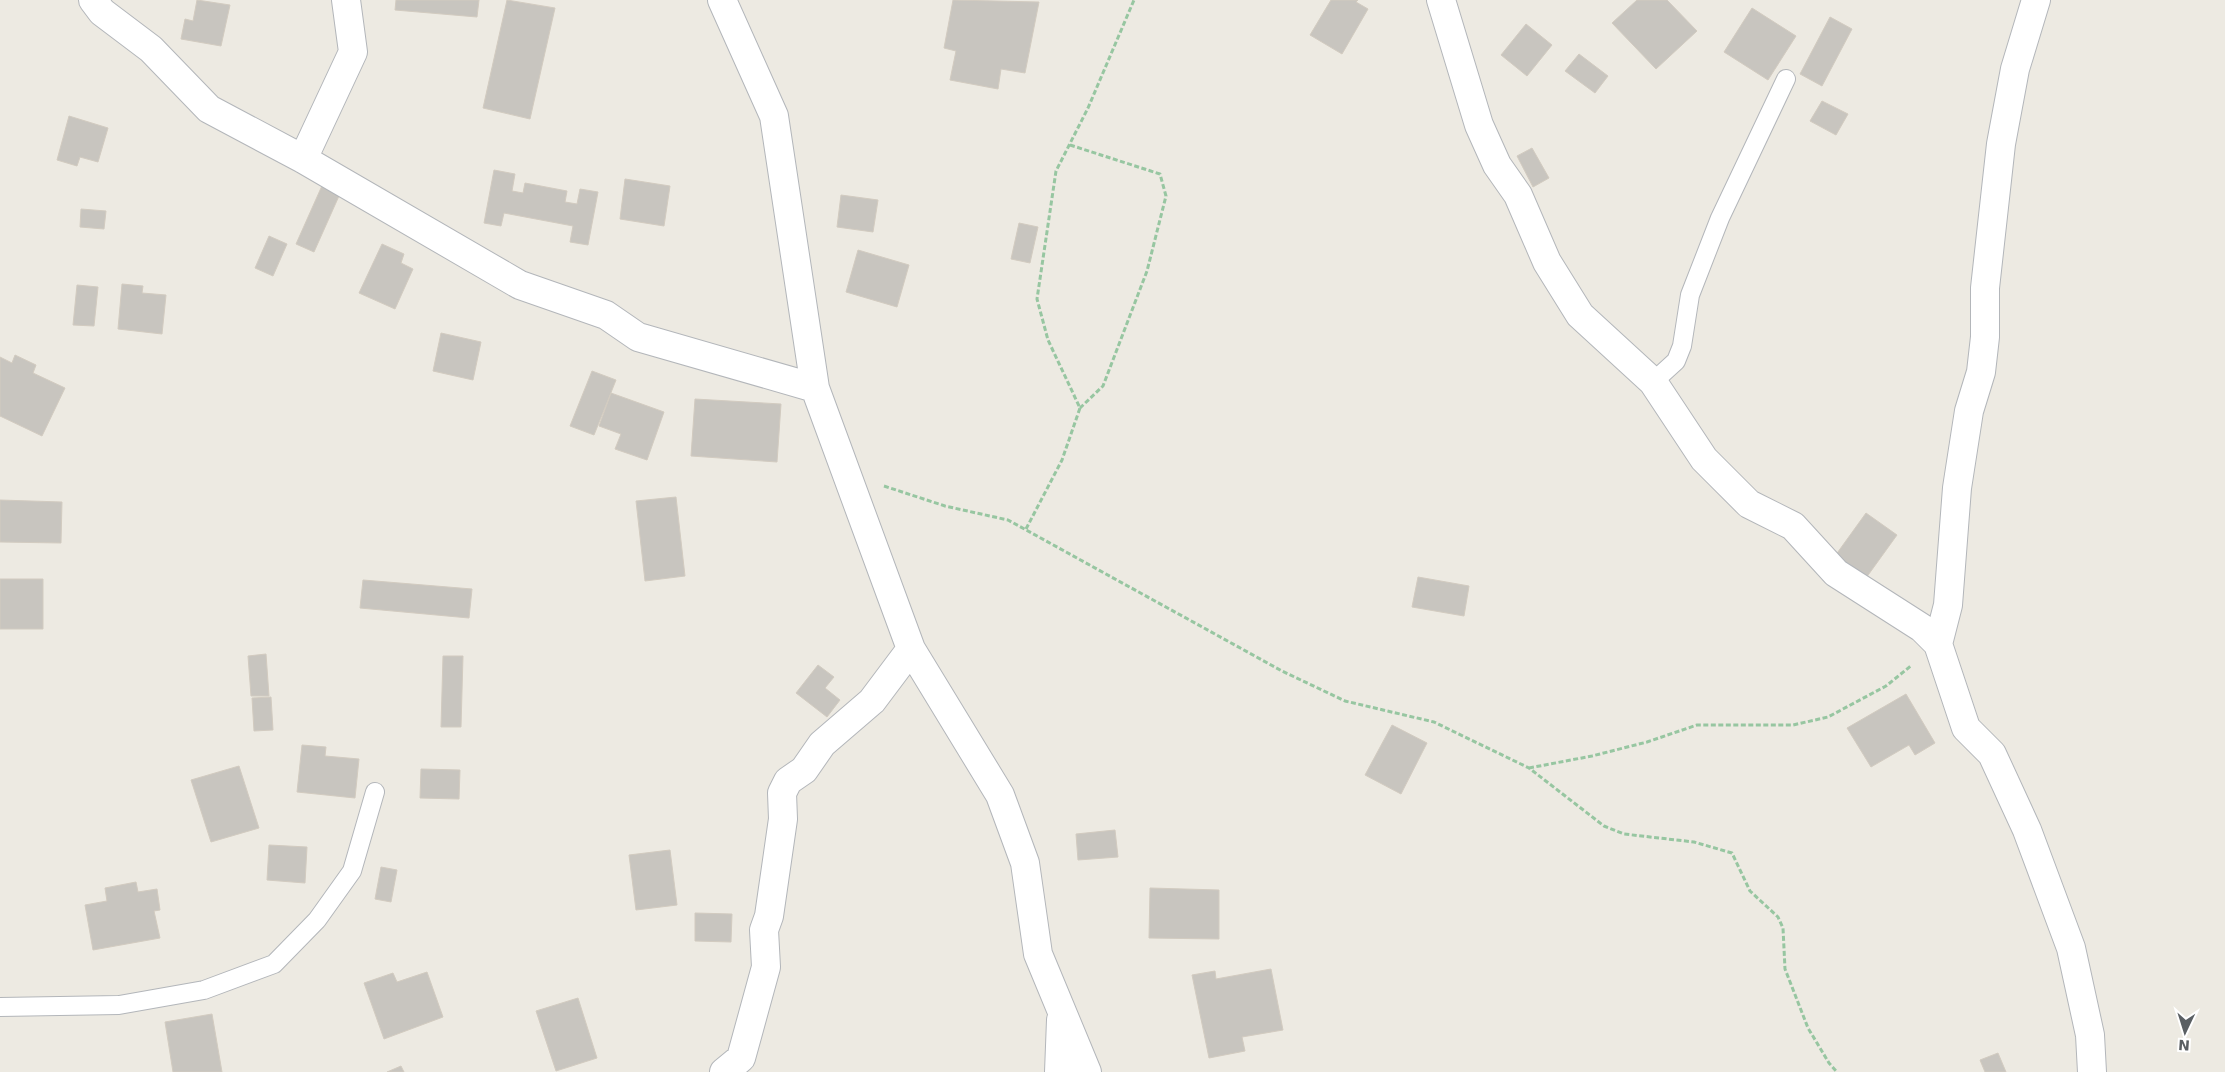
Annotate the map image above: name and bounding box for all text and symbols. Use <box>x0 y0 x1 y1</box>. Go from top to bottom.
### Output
north arrow <box>2160 1007 2210 1057</box>
text: N <box>2178 1037 2190 1053</box>

